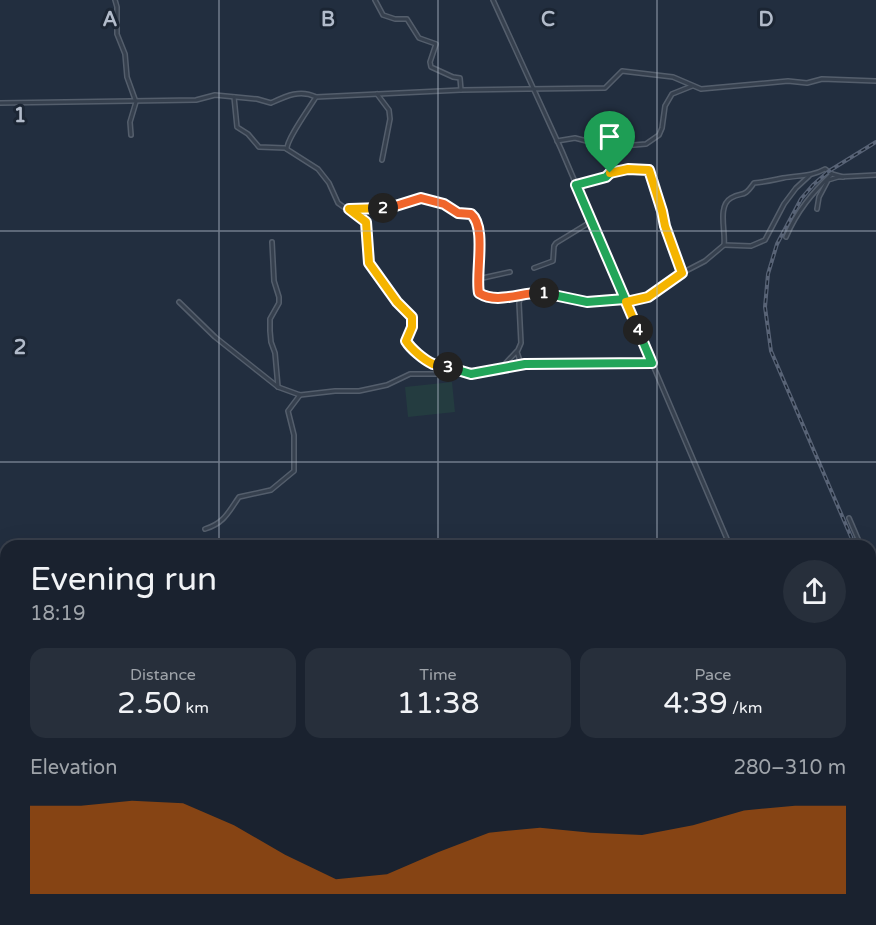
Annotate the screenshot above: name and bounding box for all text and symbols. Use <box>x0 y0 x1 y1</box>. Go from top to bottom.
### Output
text: A <box>103 8 118 32</box>
text: B <box>321 8 335 32</box>
text: C <box>541 8 555 32</box>
text: D <box>758 8 774 32</box>
text: 1 <box>14 104 26 128</box>
pin <box>584 111 635 173</box>
icon: arrive <box>593 120 626 153</box>
pin: 2 <box>368 193 398 223</box>
text: 2 <box>378 198 388 218</box>
pin: 1 <box>529 278 559 308</box>
text: 1 <box>539 283 549 303</box>
pin: 4 <box>623 315 653 345</box>
text: 4 <box>633 320 643 340</box>
text: 2 <box>14 336 26 360</box>
pin: 3 <box>433 352 463 382</box>
text: 3 <box>443 357 453 377</box>
text: Evening run <box>30 560 217 599</box>
button: share <box>783 560 846 623</box>
text: 18:19 <box>30 602 85 626</box>
text: Distance <box>130 665 196 685</box>
text: Time <box>419 665 457 685</box>
text: Pace <box>695 665 731 685</box>
text: 2.50 <box>117 685 181 722</box>
text: 11:38 <box>396 685 480 722</box>
text: 4:39 <box>664 685 728 722</box>
text: km <box>181 698 209 718</box>
text: /km <box>728 698 762 718</box>
text: Elevation <box>30 756 117 780</box>
text: 280–310 m <box>733 756 846 780</box>

